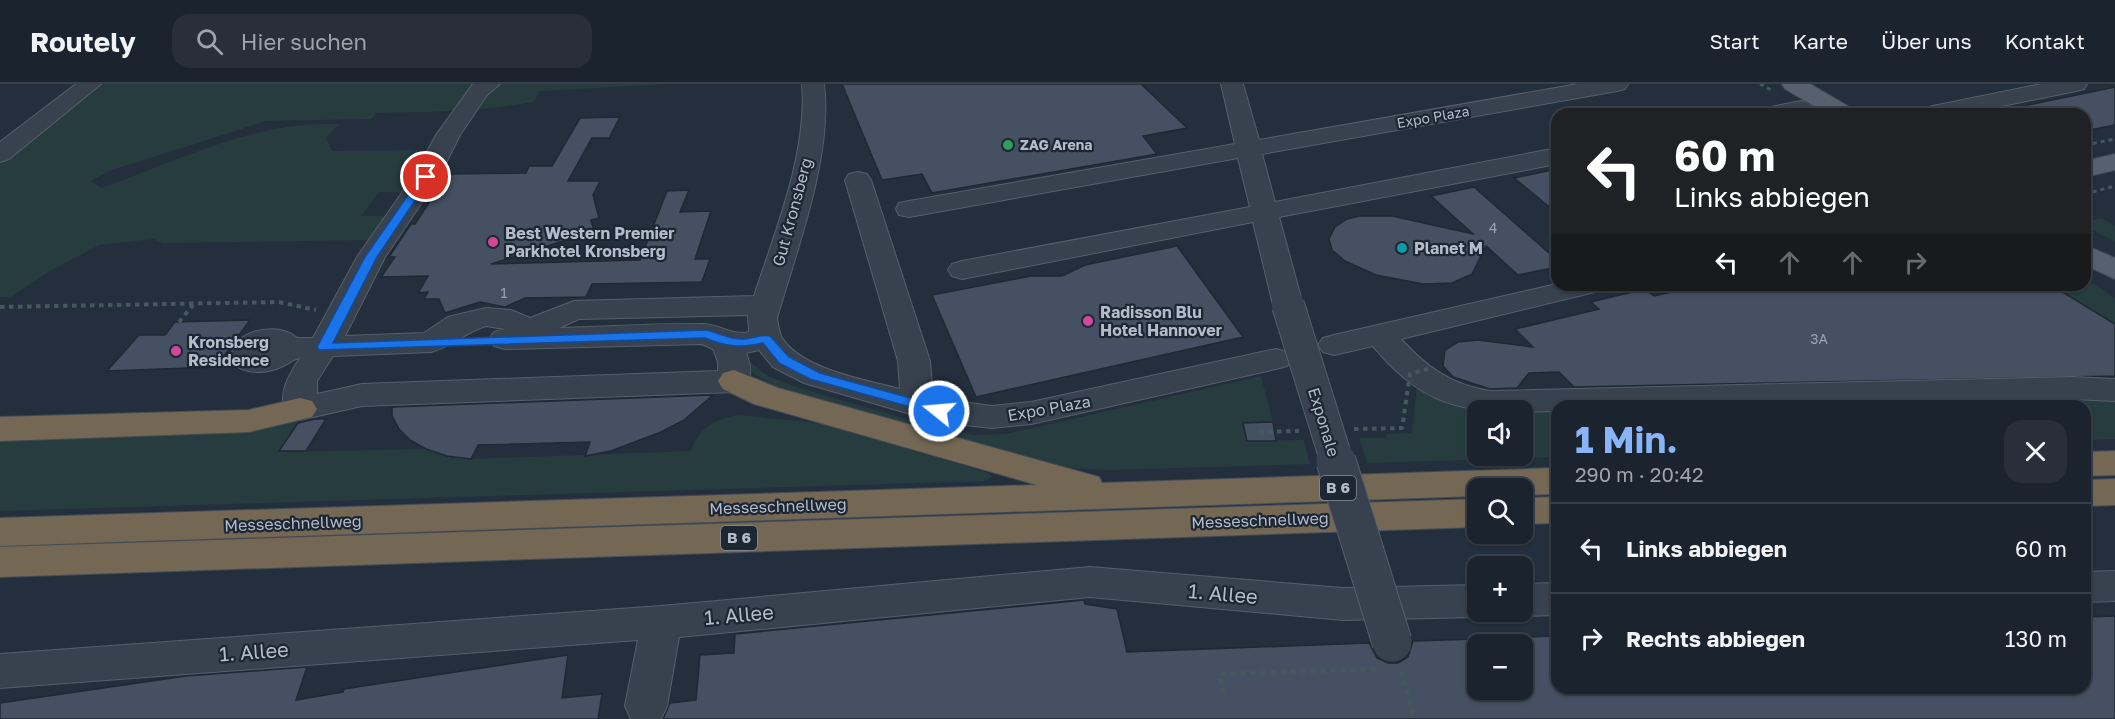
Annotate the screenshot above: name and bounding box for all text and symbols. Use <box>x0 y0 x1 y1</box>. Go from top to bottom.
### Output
search box <box>172 14 592 68</box>
text: Routely <box>30 25 136 58</box>
icon: search <box>193 25 226 58</box>
text: Hier suchen <box>241 28 367 55</box>
text: Start <box>1709 28 1760 54</box>
text: Karte <box>1793 28 1848 54</box>
text: Über uns <box>1881 28 1972 54</box>
text: Kontakt <box>2005 28 2085 54</box>
street label: Expo Plaza <box>1395 102 1471 131</box>
text: 60 m <box>1674 130 1775 180</box>
icon: left <box>1575 132 1653 210</box>
place label: ZAG Arena <box>1020 136 1092 153</box>
marker: ZAG Arena <box>1001 138 1015 152</box>
pin <box>400 151 451 202</box>
street label: Gut Kronsberg <box>768 156 816 268</box>
icon: arrive <box>409 160 442 193</box>
text: Links abbiegen <box>1674 181 1870 213</box>
house number: 4 <box>1489 219 1497 236</box>
place label: Best Western Premier Parkhotel Kronsberg <box>505 223 675 261</box>
marker: Best Western Premier Parkhotel Kronsberg <box>486 235 500 249</box>
place label: Planet M <box>1414 238 1483 258</box>
marker: Planet M <box>1395 241 1409 255</box>
icon: left <box>1710 246 1743 279</box>
icon: ahead <box>1773 246 1806 279</box>
icon: ahead <box>1836 246 1869 279</box>
icon: right <box>1899 246 1932 279</box>
house number: 1 <box>501 284 508 301</box>
place label: Radisson Blu Hotel Hannover <box>1100 302 1222 340</box>
marker: Radisson Blu Hotel Hannover <box>1081 314 1095 328</box>
house number: 3A <box>1810 330 1828 347</box>
place label: Kronsberg Residence <box>188 332 269 370</box>
marker: Kronsberg Residence <box>169 344 183 358</box>
position arrow <box>907 379 971 443</box>
street label: Exponale <box>1304 385 1344 459</box>
street label: Expo Plaza <box>1006 391 1092 425</box>
map controls <box>1467 400 1533 700</box>
button: sound <box>1467 400 1533 466</box>
text: 1 Min. <box>1575 418 1678 461</box>
button: close <box>2004 420 2067 483</box>
text: 290 m · 20:42 <box>1575 462 1704 486</box>
road number: B 6 <box>1320 476 1356 500</box>
button: search <box>1467 478 1533 544</box>
street label: Messeschnellweg <box>709 494 847 518</box>
street label: Messeschnellweg <box>1191 508 1329 532</box>
street label: Messeschnellweg <box>224 511 362 535</box>
road number: B 6 <box>721 526 757 550</box>
icon: left <box>1575 532 1608 565</box>
text: Links abbiegen <box>1626 535 1787 562</box>
text: 60 m <box>2015 535 2067 562</box>
button: + <box>1467 556 1533 622</box>
street label: 1. Allee <box>1187 578 1259 608</box>
street label: 1. Allee <box>703 599 775 629</box>
icon: right <box>1575 622 1608 655</box>
text: Rechts abbiegen <box>1626 625 1805 652</box>
text: 130 m <box>2005 625 2067 652</box>
button: − <box>1467 634 1533 700</box>
street label: 1. Allee <box>218 637 289 665</box>

